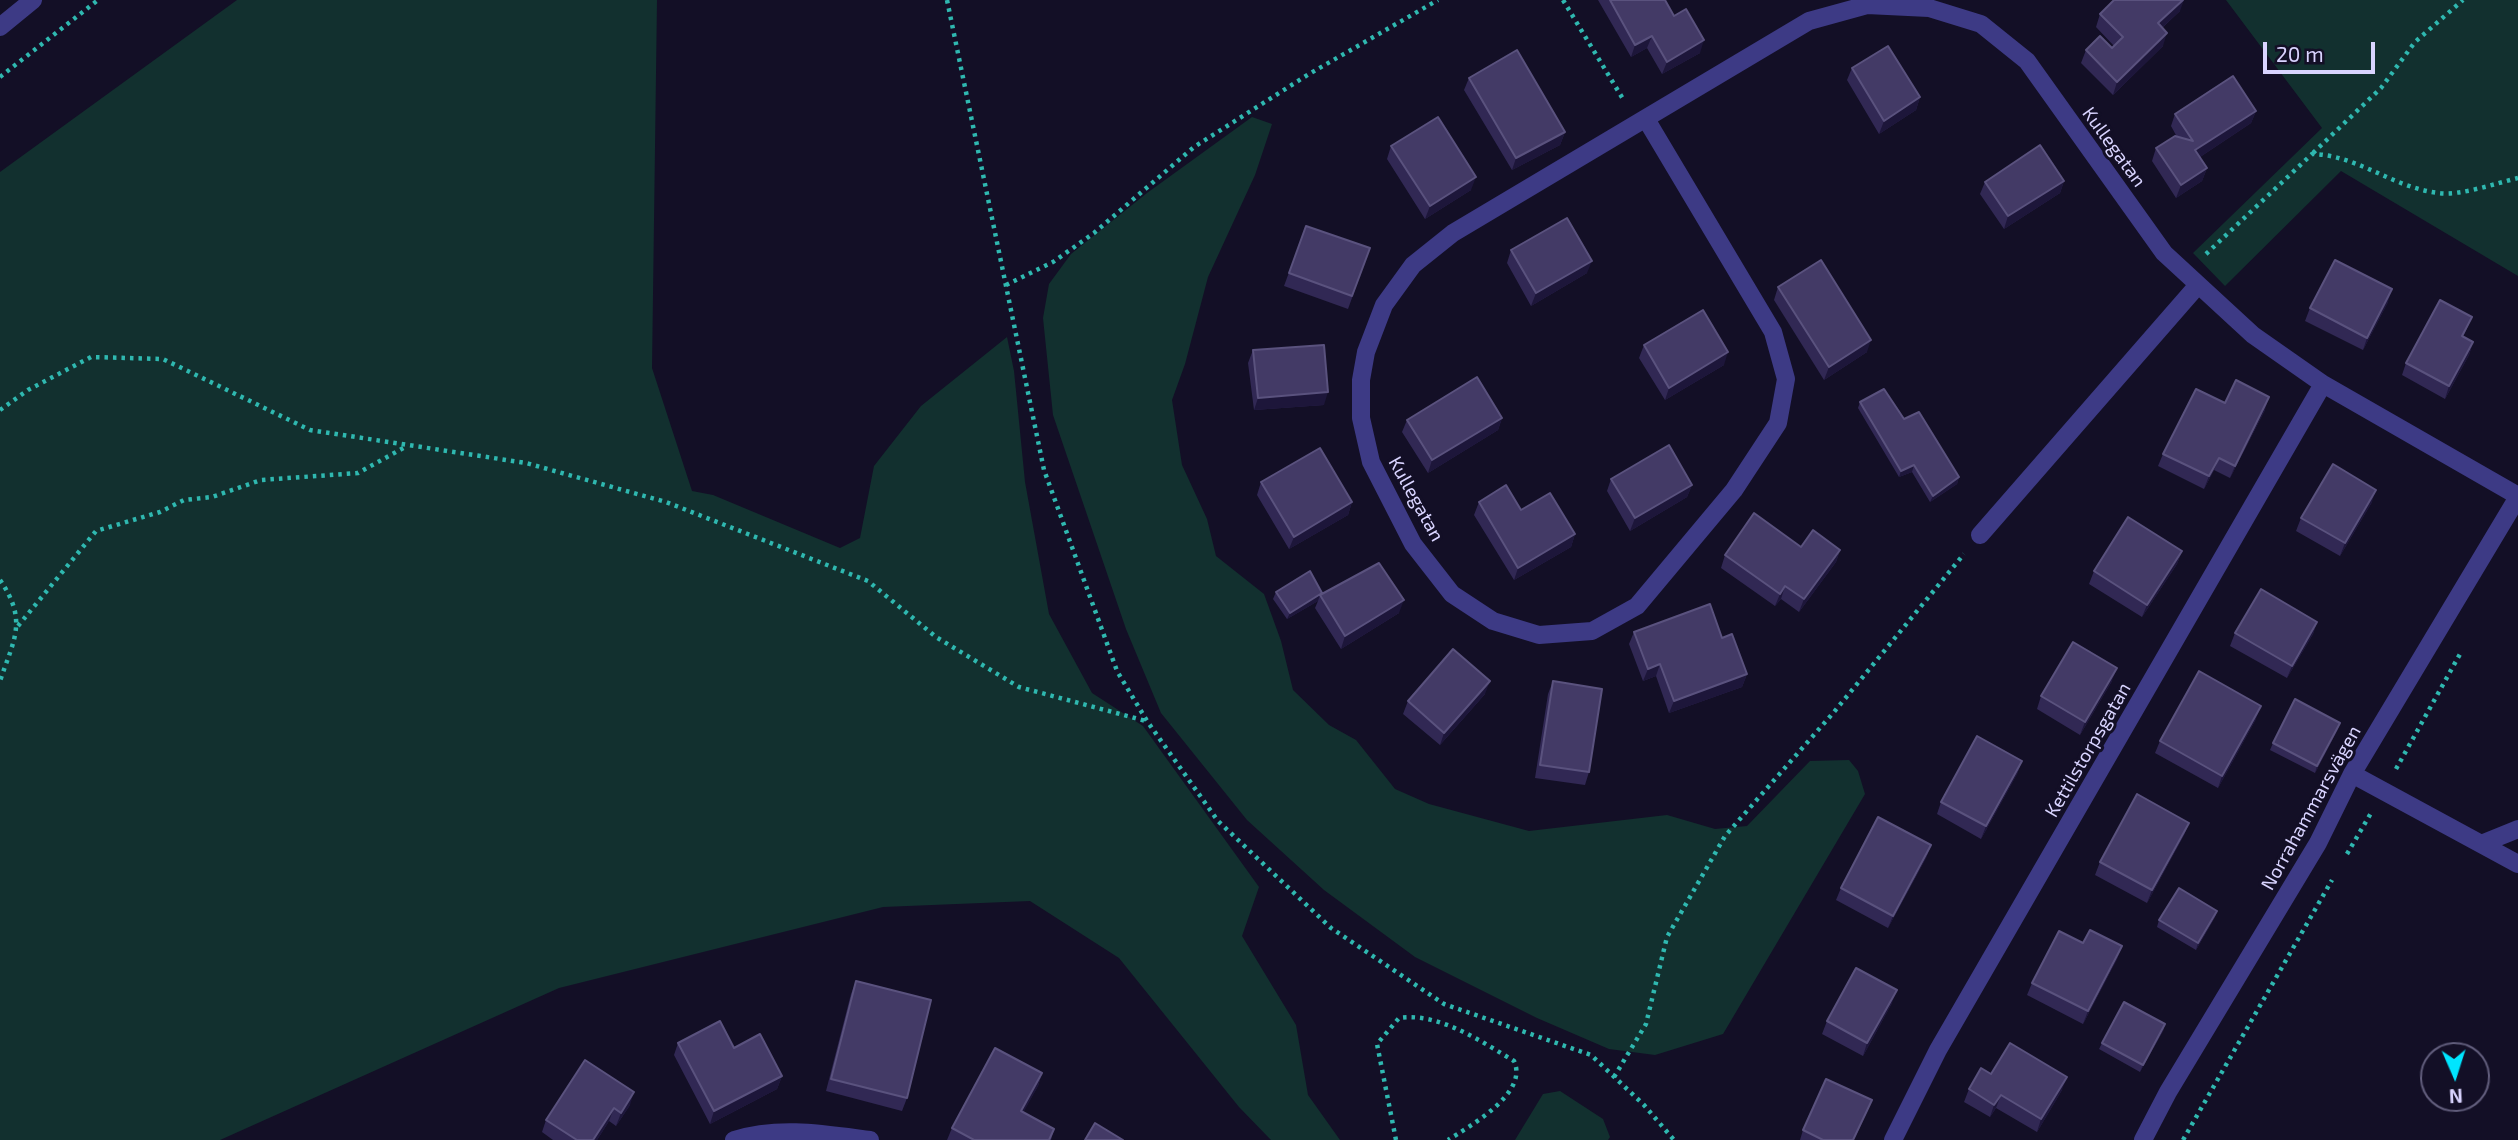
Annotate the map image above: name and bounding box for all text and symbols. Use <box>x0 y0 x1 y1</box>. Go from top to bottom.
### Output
scale bar <box>2266 28 2378 72</box>
text: 20 m <box>2276 41 2324 66</box>
street label: Kullegatan <box>2077 103 2151 191</box>
street label: Kullegatan <box>1383 453 1449 545</box>
street label: Kettilstorpsgatan <box>2040 679 2136 821</box>
street label: Norrahammarsvägen <box>2256 722 2366 894</box>
north arrow <box>2420 1042 2490 1112</box>
text: N <box>2449 1085 2463 1108</box>

